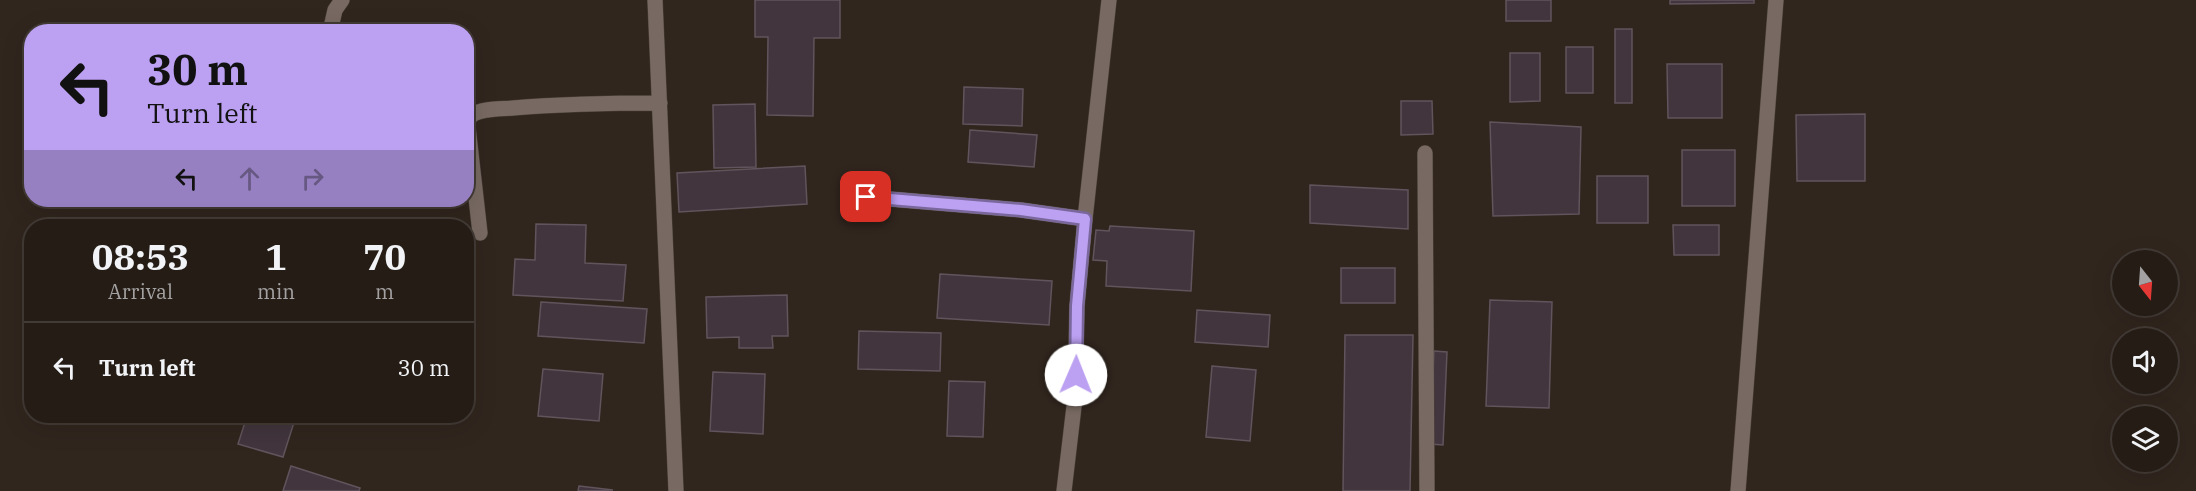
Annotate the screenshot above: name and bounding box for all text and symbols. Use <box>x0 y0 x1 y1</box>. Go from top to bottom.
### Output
text: 30 m <box>147 42 248 97</box>
icon: left <box>48 48 126 126</box>
text: Turn left <box>147 95 258 130</box>
icon: left <box>170 162 203 195</box>
icon: ahead <box>233 162 266 195</box>
icon: right <box>296 162 329 195</box>
pin <box>840 171 891 222</box>
icon: arrive <box>849 180 882 213</box>
text: 08:53 <box>92 233 189 280</box>
text: 1 <box>265 233 287 280</box>
text: 70 <box>363 233 406 280</box>
north arrow <box>2112 250 2178 316</box>
map controls <box>2112 250 2178 472</box>
text: Arrival <box>108 278 173 305</box>
text: min <box>257 278 295 305</box>
text: m <box>375 278 394 305</box>
button: sound <box>2112 328 2178 394</box>
position arrow <box>1044 343 1108 407</box>
icon: left <box>48 351 81 384</box>
text: Turn left <box>99 353 195 382</box>
text: 30 m <box>398 353 450 382</box>
button: layers <box>2112 406 2178 472</box>

